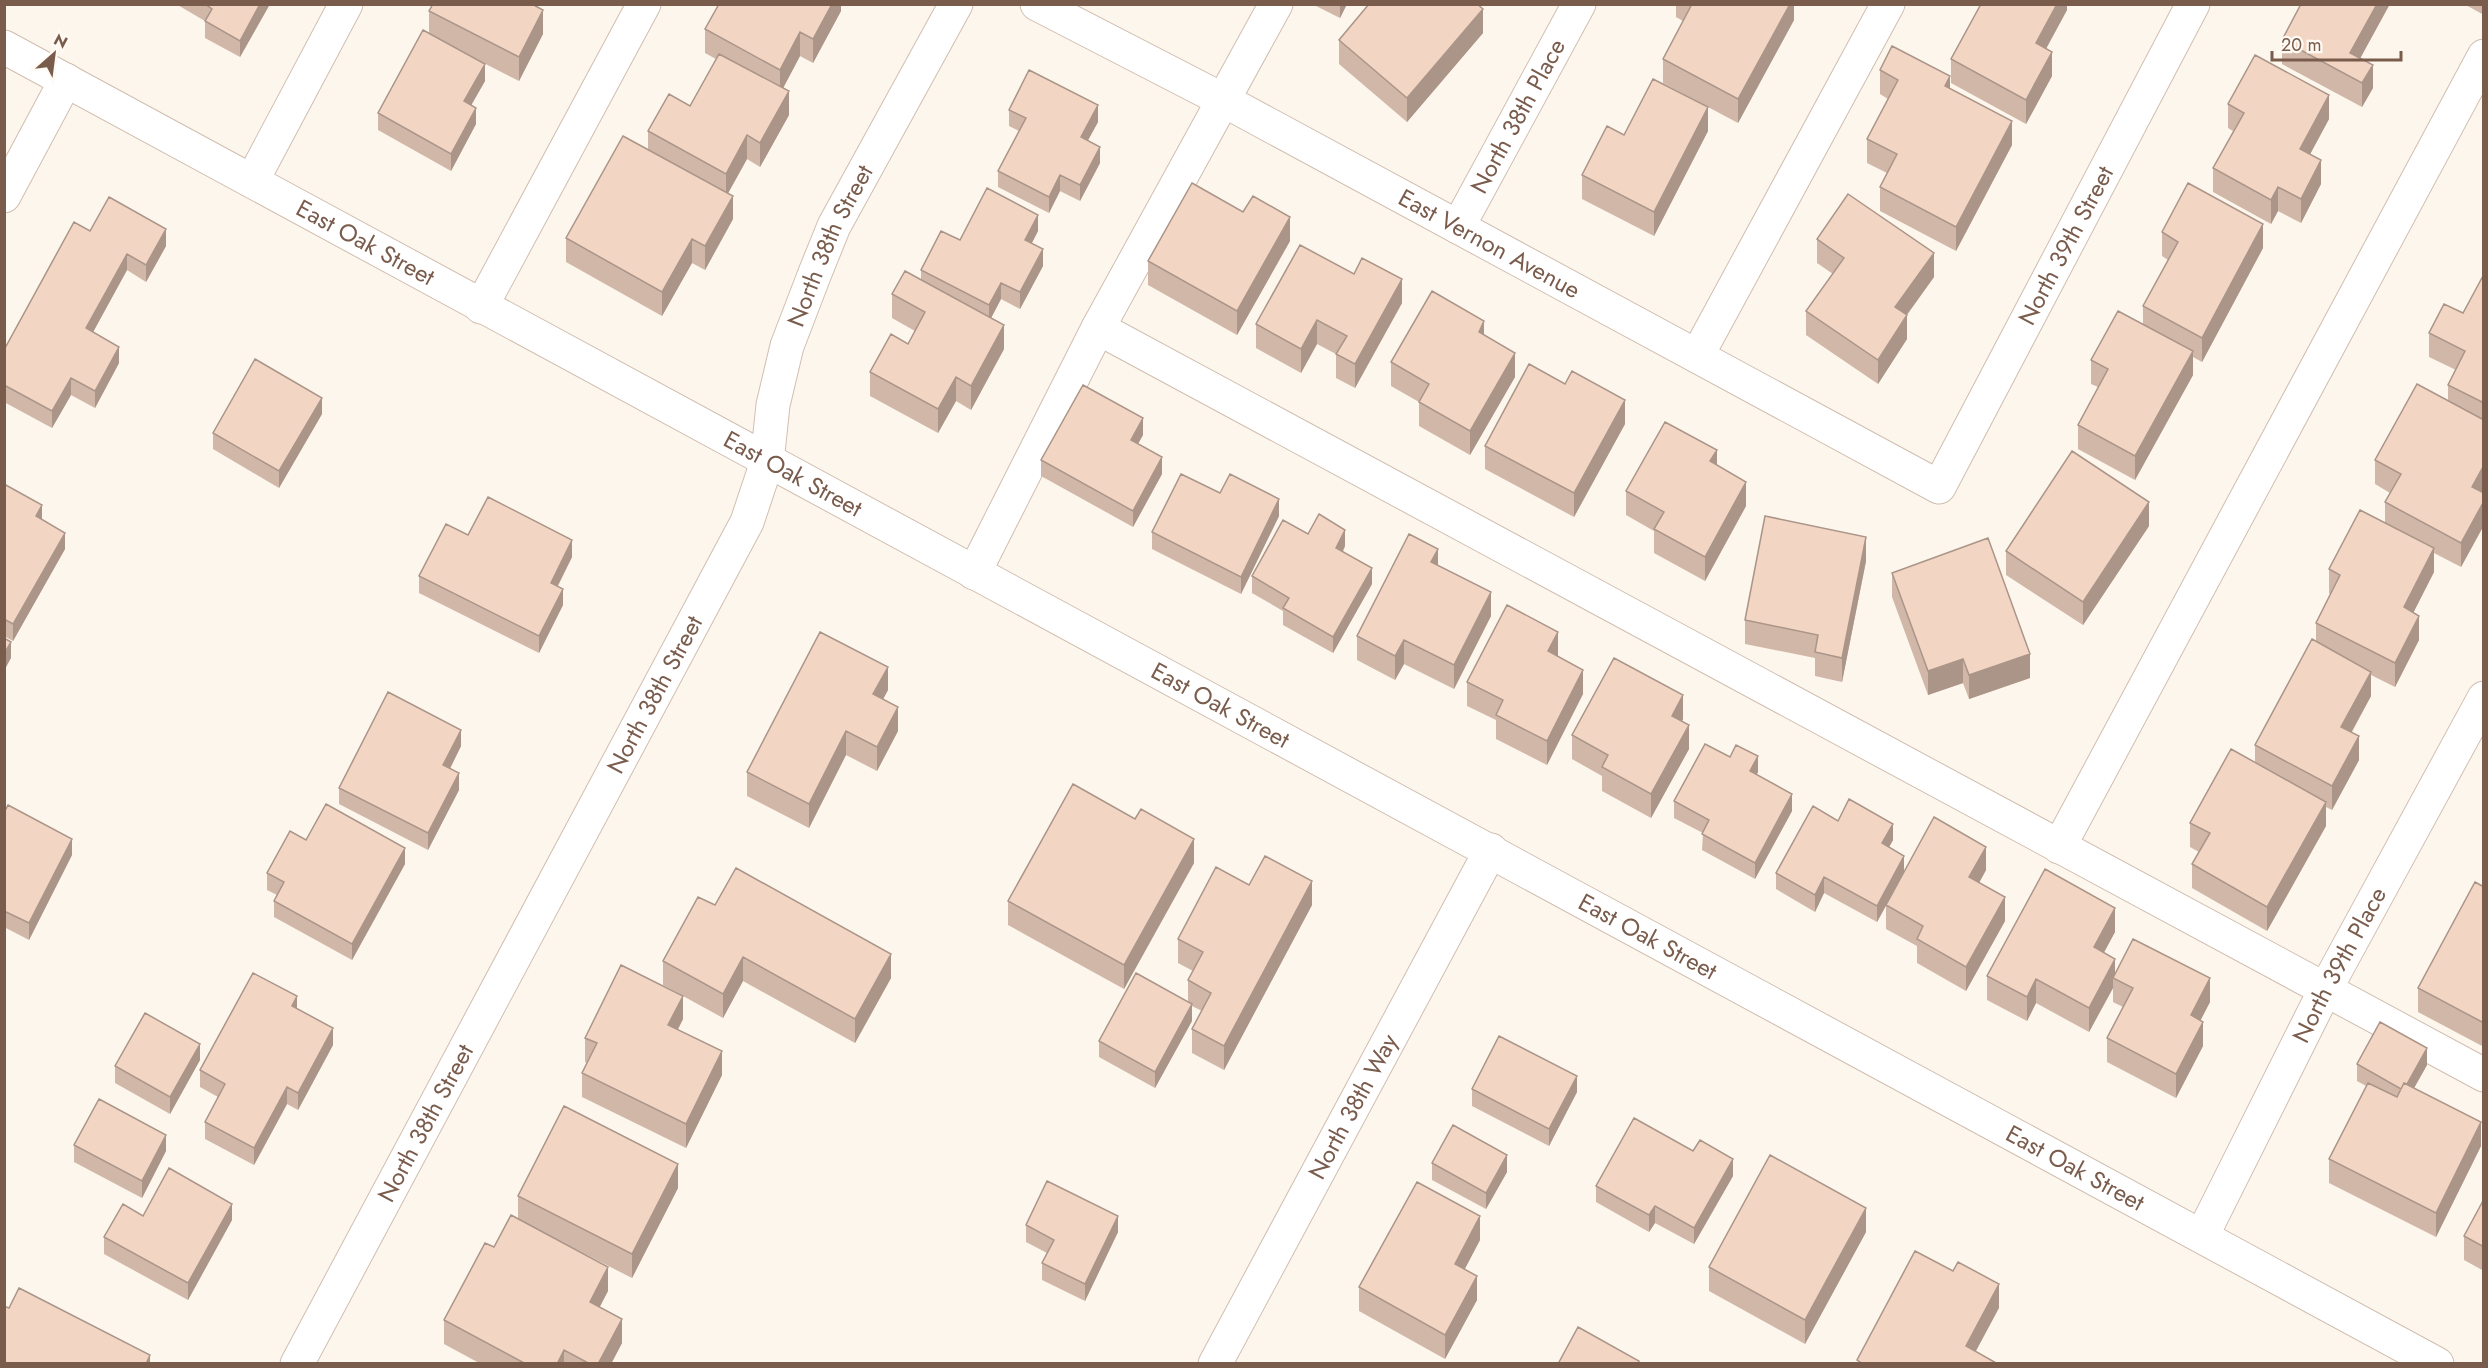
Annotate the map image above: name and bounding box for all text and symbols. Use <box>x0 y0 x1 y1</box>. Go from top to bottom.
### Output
north arrow <box>24 24 84 84</box>
scale bar <box>2272 24 2401 62</box>
text: N <box>50 28 72 54</box>
street label: North 38th Place <box>1461 32 1574 200</box>
text: 20 m <box>2281 32 2321 58</box>
street label: North 38th Street <box>778 158 882 332</box>
street label: North 39th Street <box>2009 159 2122 331</box>
street label: East Vernon Avenue <box>1392 180 1587 307</box>
street label: East Oak Street <box>290 190 441 294</box>
street label: East Oak Street <box>717 422 869 525</box>
street label: North 38th Street <box>598 609 711 780</box>
street label: East Oak Street <box>1145 653 1296 757</box>
street label: North 39th Place <box>2283 880 2395 1049</box>
street label: East Oak Street <box>1572 884 1724 988</box>
street label: North 38th Way <box>1299 1027 1406 1186</box>
street label: North 38th Street <box>369 1038 482 1208</box>
street label: East Oak Street <box>2000 1116 2151 1220</box>

